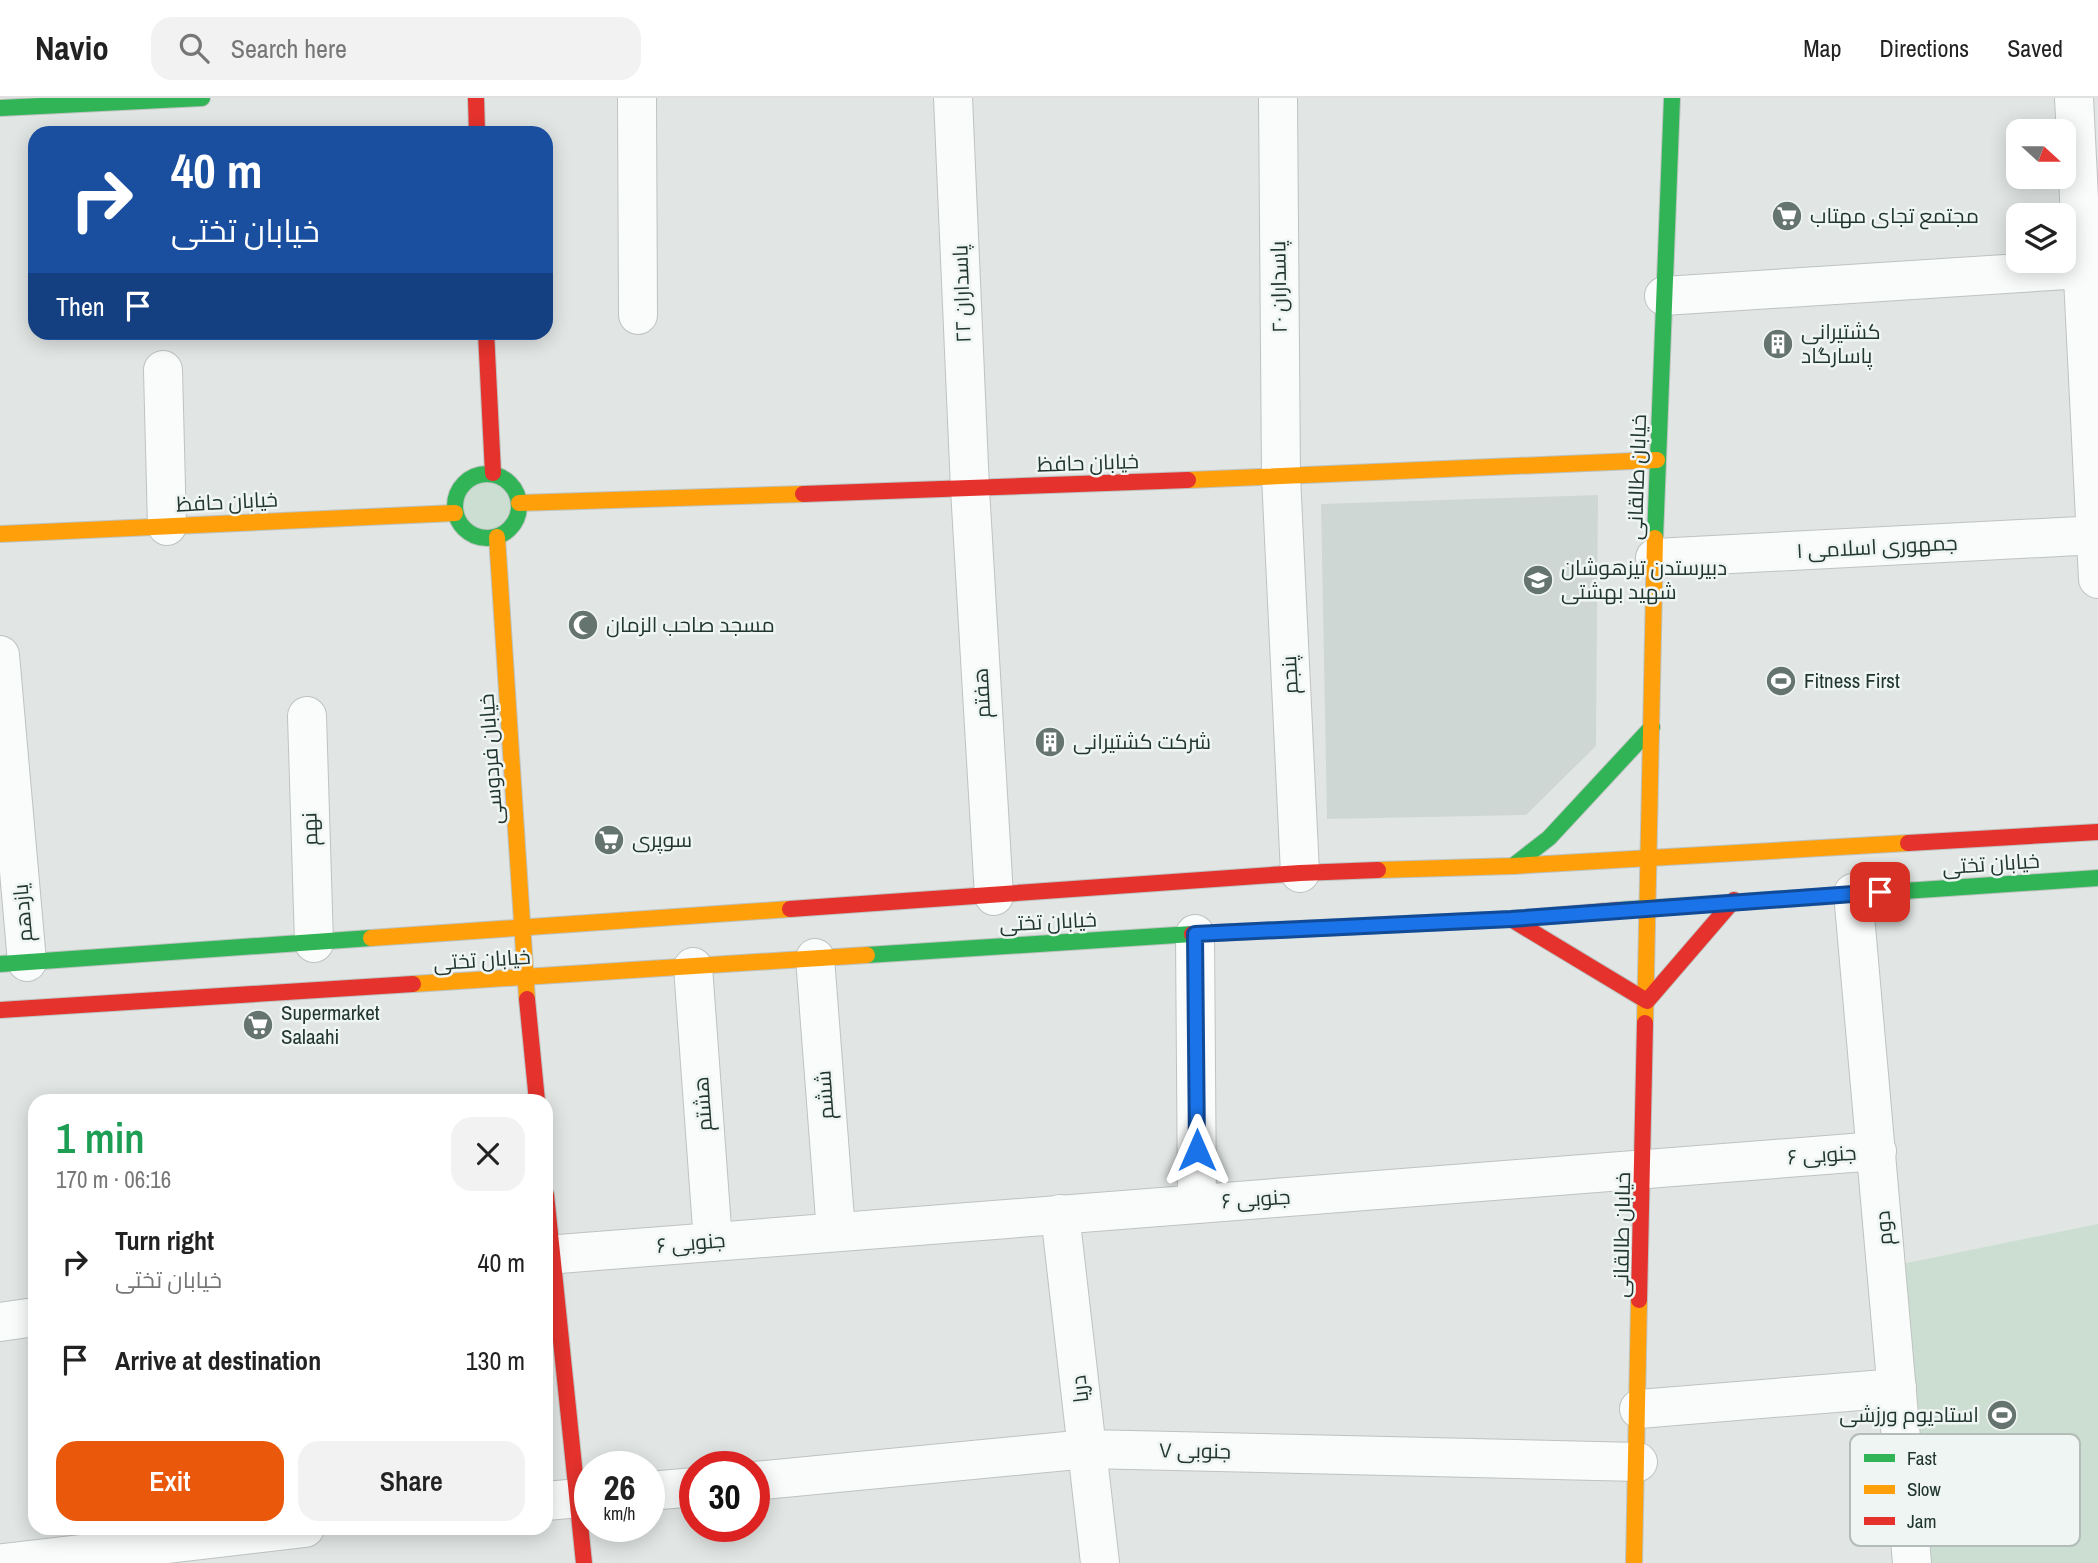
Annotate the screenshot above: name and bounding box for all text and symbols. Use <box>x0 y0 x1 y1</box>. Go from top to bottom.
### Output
search box <box>151 17 641 80</box>
text: Navio <box>35 26 109 70</box>
icon: search <box>175 29 213 67</box>
text: Search here <box>231 31 347 66</box>
text: Map <box>1803 32 1841 64</box>
text: Directions <box>1879 32 1969 64</box>
text: Saved <box>2007 32 2063 64</box>
north arrow <box>2006 119 2076 189</box>
map controls <box>2006 119 2076 273</box>
text: 40 m <box>171 137 263 203</box>
icon: right <box>56 154 147 245</box>
supermarket icon: مجتمع تجای مهتاب <box>1770 199 1804 233</box>
place label: مجتمع تجای مهتاب <box>1810 201 1979 230</box>
button: layers <box>2006 203 2076 273</box>
text: خیابان تختی <box>171 209 320 252</box>
street label: پاسداران ۲۰ <box>1263 240 1294 333</box>
street label: پاسداران ۲۲ <box>945 244 978 344</box>
icon: arrive <box>119 287 157 325</box>
text: Then <box>56 289 105 324</box>
place label: کشتیرانی پاسارگاد <box>1801 317 1881 370</box>
building icon: کشتیرانی پاسارگاد <box>1761 327 1795 361</box>
street label: خیابان طالقانی <box>1620 414 1653 540</box>
street label: خیابان حافظ <box>1037 446 1139 479</box>
street label: خیابان حافظ <box>175 484 279 519</box>
street label: جمهوری اسلامی ۱ <box>1796 528 1958 565</box>
place label: دبیرستدن تیزهوشان شهید بهشتی <box>1561 553 1727 606</box>
school or university icon: دبیرستدن تیزهوشان شهید بهشتی <box>1521 563 1555 597</box>
mosque icon: مسجد صاحب الزمان <box>566 608 600 642</box>
place label: مسجد صاحب الزمان <box>606 610 775 639</box>
street label: پنجم <box>1274 655 1305 695</box>
sports icon: Fitness First <box>1764 664 1798 698</box>
place label: Fitness First <box>1804 666 1900 695</box>
street label: هفتم <box>966 667 997 719</box>
street label: خیابان فردوسی <box>471 693 510 825</box>
building icon: شرکت کشتیرانی <box>1033 725 1067 759</box>
place label: شرکت کشتیرانی <box>1073 727 1211 756</box>
street label: نهم <box>294 812 325 846</box>
supermarket icon: سوپری <box>592 823 626 857</box>
place label: سوپری <box>632 825 692 854</box>
street label: خیابان تختی <box>1941 846 2041 881</box>
pin <box>1850 862 1910 922</box>
icon: arrive <box>1861 873 1899 911</box>
street label: یازدهم <box>5 882 39 943</box>
street label: خیابان تختی <box>998 904 1097 939</box>
street label: خیابان تختی <box>432 942 532 977</box>
place label: Supermarket Salaahi <box>281 998 380 1051</box>
supermarket icon: Supermarket Salaahi <box>241 1008 275 1042</box>
street label: ششم <box>808 1069 841 1121</box>
street label: هشتم <box>686 1076 719 1132</box>
text: 1 min <box>56 1110 145 1166</box>
position arrow <box>1160 1113 1234 1187</box>
button: close <box>451 1117 525 1191</box>
street label: ۶ جنوبی <box>1787 1138 1857 1171</box>
text: 170 m · 06:16 <box>56 1164 171 1195</box>
street label: خیابان طالقانی <box>1606 1172 1637 1298</box>
street label: ۶ جنوبی <box>1221 1182 1291 1215</box>
street label: دوم <box>1868 1209 1899 1247</box>
text: Turn right <box>115 1223 214 1258</box>
street label: ۶ جنوبی <box>655 1225 727 1260</box>
icon: right <box>56 1243 94 1281</box>
text: 40 m <box>478 1245 525 1280</box>
text: خیابان تختی <box>115 1264 222 1295</box>
icon: arrive <box>56 1341 94 1379</box>
text: Arrive at destination <box>115 1343 321 1378</box>
text: 130 m <box>466 1343 525 1378</box>
street label: دریا <box>1063 1374 1096 1404</box>
sports icon: استادیوم ورزشی <box>1985 1398 2019 1432</box>
place label: استادیوم ورزشی <box>1839 1400 1979 1429</box>
legend <box>1850 1434 2080 1546</box>
street label: ۷ جنوبی <box>1159 1435 1231 1466</box>
button: Exit <box>56 1441 284 1521</box>
button: Share <box>298 1441 525 1521</box>
text: Fast <box>1907 1445 1937 1471</box>
speed limit sign: 30 <box>679 1451 770 1542</box>
text: 26 <box>604 1464 635 1511</box>
text: Slow <box>1907 1476 1942 1502</box>
text: km/h <box>604 1501 636 1526</box>
text: Jam <box>1907 1508 1936 1534</box>

